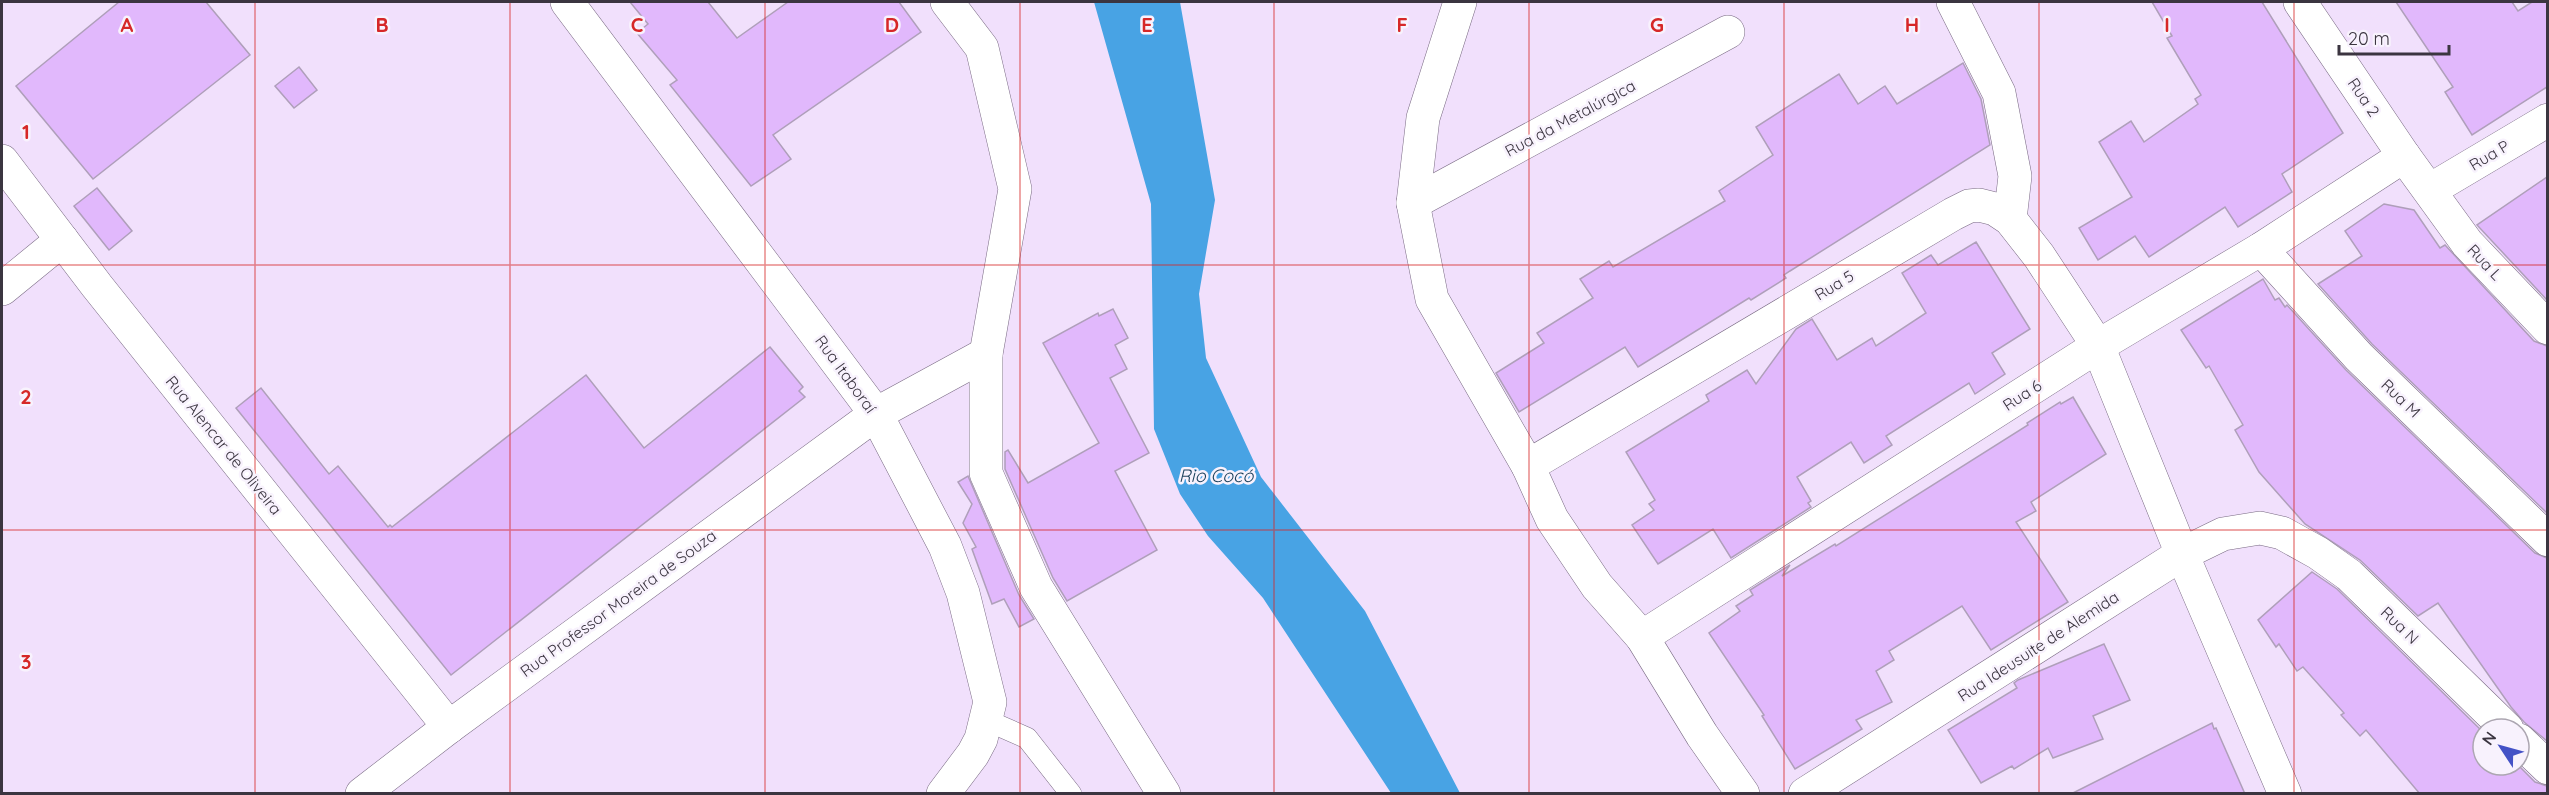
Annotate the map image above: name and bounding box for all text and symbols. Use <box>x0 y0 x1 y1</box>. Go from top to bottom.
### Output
text: A <box>121 12 134 37</box>
text: B <box>375 12 389 37</box>
text: C <box>631 12 644 37</box>
text: D <box>885 12 899 37</box>
text: E <box>1141 12 1153 37</box>
text: F <box>1396 12 1408 37</box>
text: G <box>1650 12 1664 37</box>
text: H <box>1905 12 1919 37</box>
text: I <box>2164 12 2170 37</box>
scale bar <box>2339 18 2448 56</box>
text: 20 m <box>2348 27 2390 50</box>
street label: Rua 2 <box>2344 74 2384 120</box>
street label: Rua da Metalúrgica <box>1501 75 1639 161</box>
text: 1 <box>22 119 30 144</box>
street label: Rua P <box>2465 135 2513 175</box>
street label: Rua L <box>2463 240 2507 285</box>
street label: Rua 5 <box>1811 265 1857 305</box>
street label: Rua Itaboraí <box>811 331 881 417</box>
street label: Rua Alencar de Oliveira <box>162 371 286 519</box>
street label: Rua M <box>2377 374 2425 422</box>
street label: Rua 6 <box>1999 375 2046 415</box>
text: 2 <box>20 384 32 409</box>
water label: Rio Cocó <box>1179 464 1254 487</box>
street label: Rua Professor Moreira de Souza <box>516 525 720 681</box>
street label: Rua Ideusuite de Alemida <box>1954 586 2122 706</box>
street label: Rua N <box>2377 602 2423 648</box>
text: 3 <box>21 649 31 674</box>
north arrow <box>2471 717 2531 777</box>
text: N <box>2477 728 2500 749</box>

